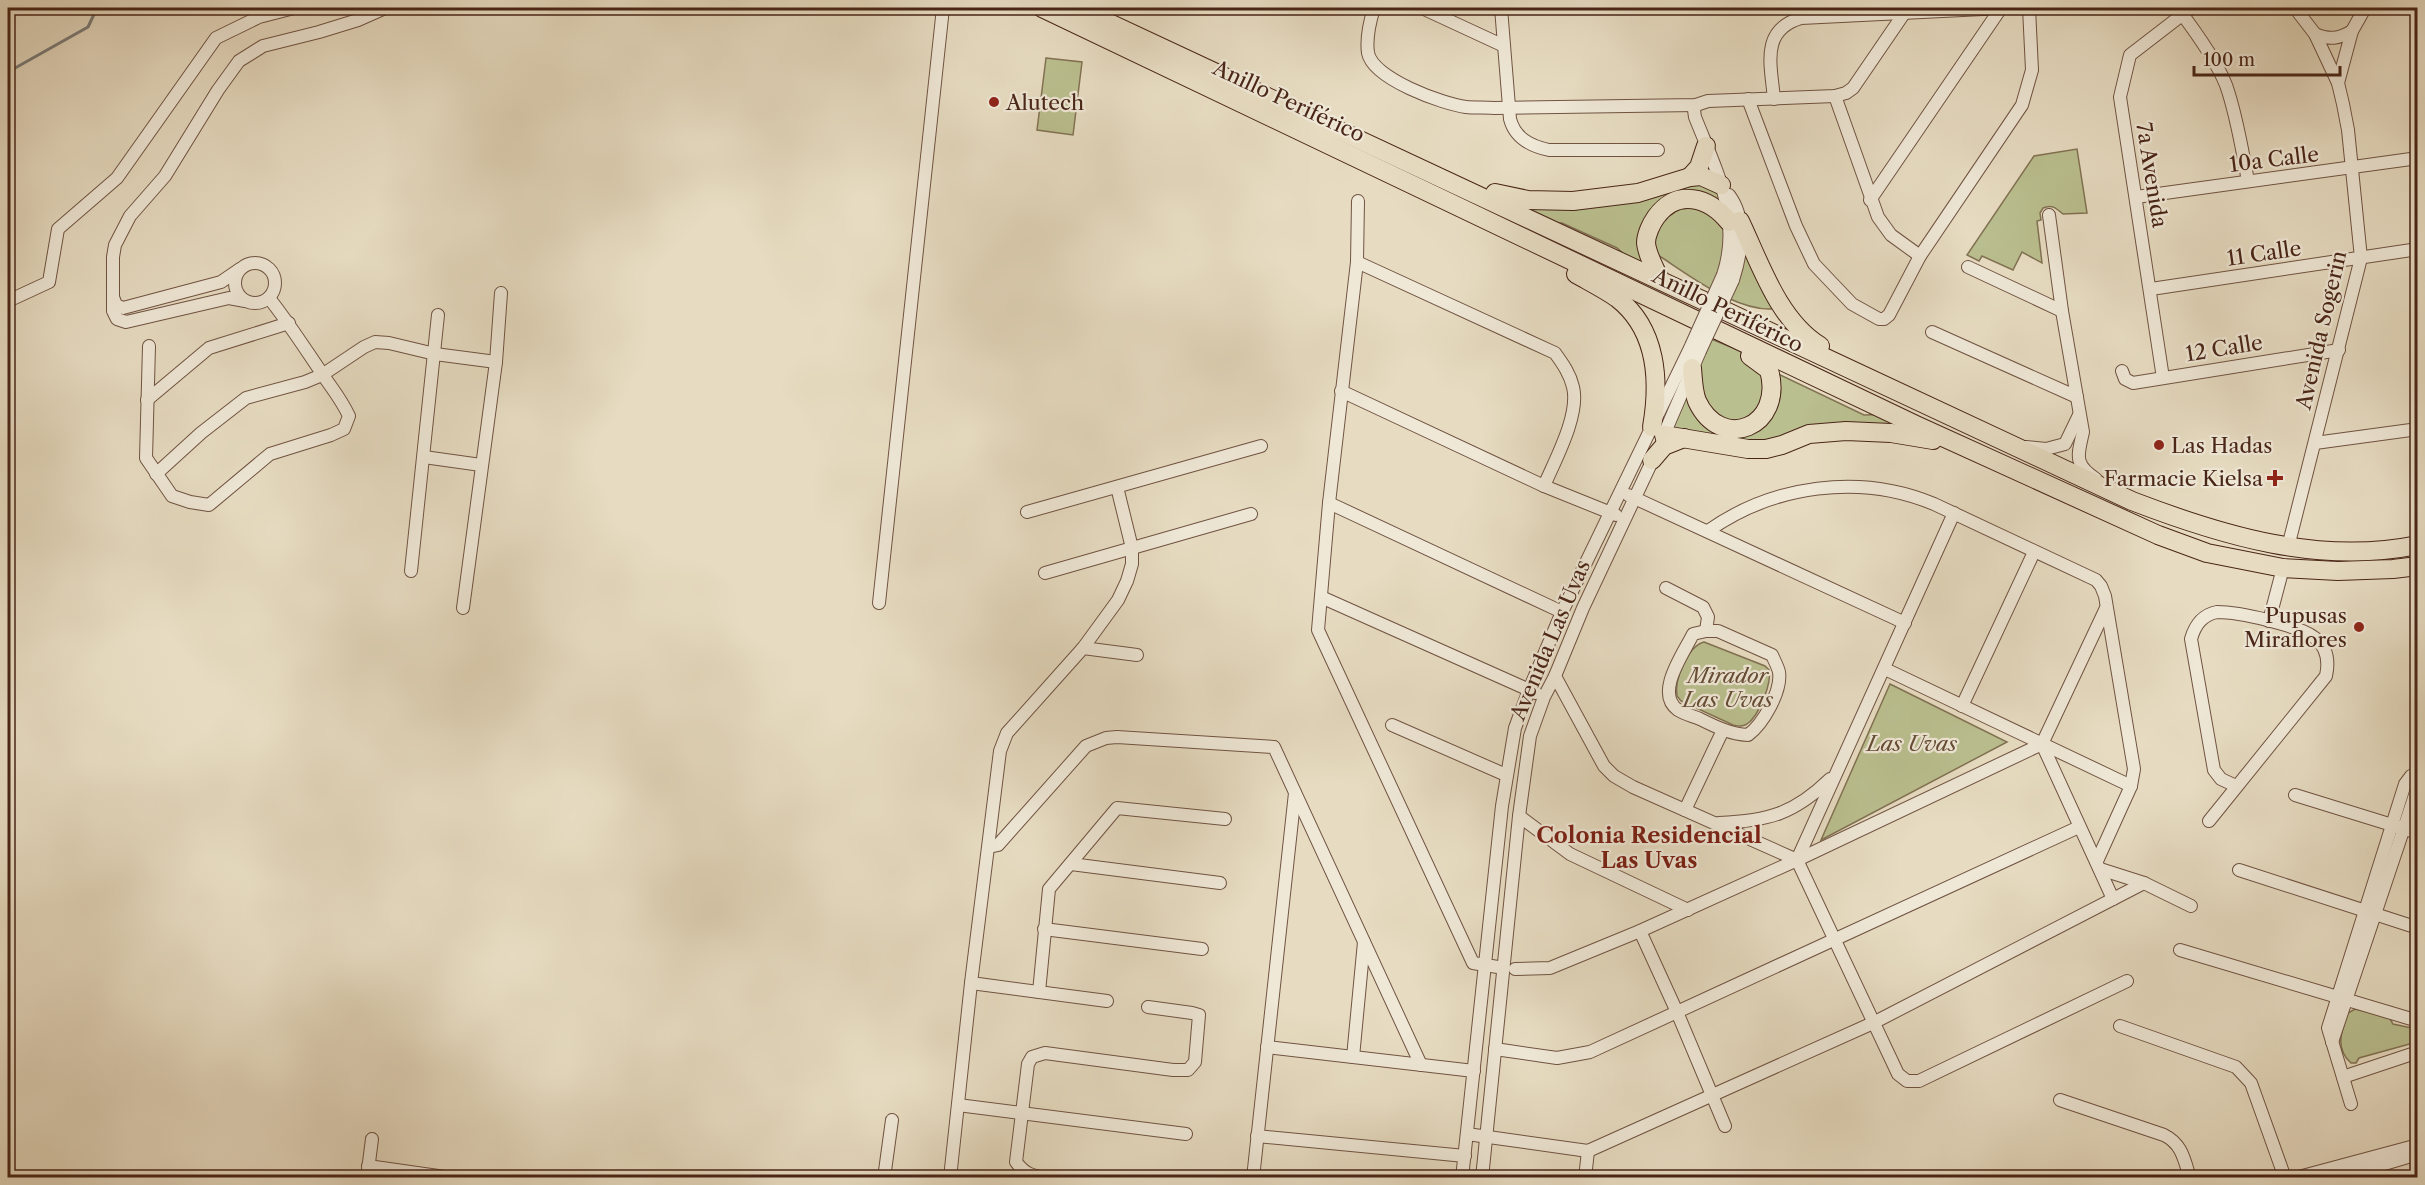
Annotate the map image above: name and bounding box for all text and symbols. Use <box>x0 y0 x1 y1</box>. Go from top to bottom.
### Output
scale bar <box>2194 39 2340 77</box>
text: 100 m <box>2203 49 2255 71</box>
street label: Anillo Periférico <box>1208 54 1369 147</box>
place label: Alutech <box>1005 90 1084 115</box>
marker: Alutech <box>987 95 1001 109</box>
street label: 7a Avenida <box>2131 121 2173 230</box>
street label: 10a Calle <box>2228 141 2320 177</box>
street label: 11 Calle <box>2225 235 2303 271</box>
street label: Avenida Sogerin <box>2290 248 2351 413</box>
street label: Anillo Periférico <box>1648 262 1807 357</box>
street label: 12 Calle <box>2184 330 2264 366</box>
place label: Las Hadas <box>2171 433 2273 458</box>
marker: Las Hadas <box>2152 438 2166 452</box>
place label: Farmacie Kielsa <box>2104 466 2264 491</box>
marker: Farmacie Kielsa <box>2268 471 2282 485</box>
street label: Avenida Las Uvas <box>1505 556 1595 725</box>
place label: Pupusas Miraflores <box>2244 603 2347 652</box>
marker: Pupusas Miraflores <box>2352 620 2366 634</box>
park label: Mirador Las Uvas <box>1681 663 1774 712</box>
park label: Las Uvas <box>1865 731 1958 756</box>
district label: Colonia Residencial Las Uvas <box>1536 822 1762 874</box>

